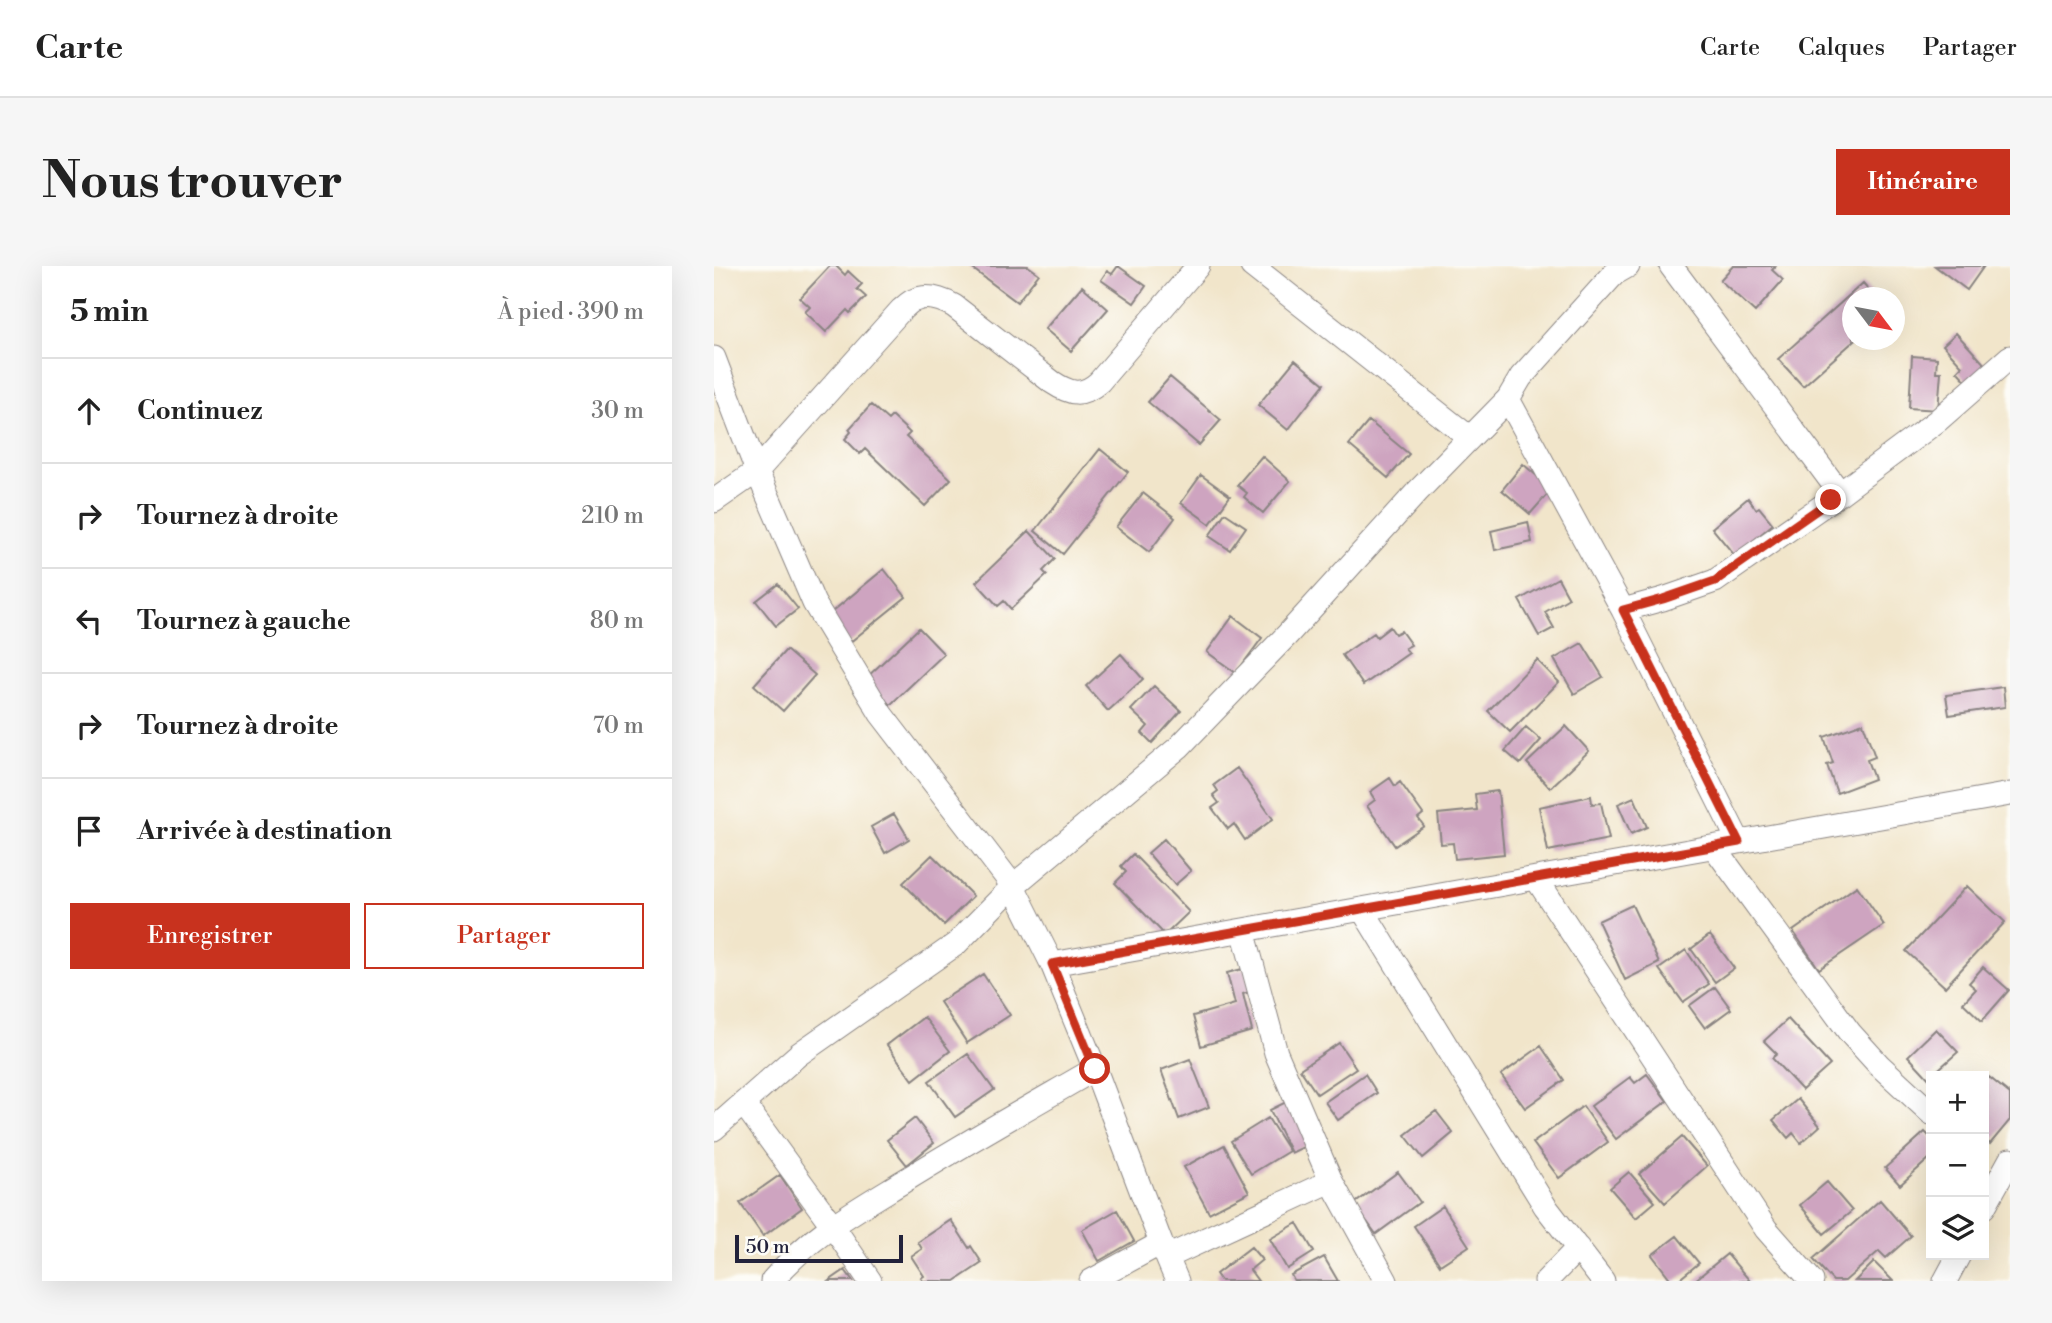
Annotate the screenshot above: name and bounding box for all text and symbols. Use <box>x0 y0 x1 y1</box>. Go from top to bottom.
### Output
text: Carte <box>35 28 123 69</box>
text: Carte <box>1700 33 1760 63</box>
text: Calques <box>1798 33 1885 63</box>
text: Partager <box>1923 33 2017 63</box>
button: Itinéraire <box>1836 149 2010 215</box>
text: Nous trouver <box>42 152 343 213</box>
north arrow <box>1842 287 1905 350</box>
text: 5 min <box>70 293 149 331</box>
text: À pied · 390 m <box>498 298 644 326</box>
icon: ahead <box>70 392 108 430</box>
text: Continuez <box>137 395 263 427</box>
text: 30 m <box>591 397 644 425</box>
route end <box>1815 484 1846 515</box>
icon: right <box>70 497 108 535</box>
text: Tournez à droite <box>137 500 339 532</box>
text: 210 m <box>581 502 644 530</box>
icon: left <box>70 602 108 640</box>
text: Tournez à gauche <box>137 605 351 637</box>
text: 80 m <box>590 607 644 635</box>
icon: right <box>70 707 108 745</box>
text: Tournez à droite <box>137 710 339 742</box>
text: 70 m <box>593 712 644 740</box>
icon: arrive <box>70 812 108 850</box>
text: Arrivée à destination <box>137 815 392 847</box>
button: Enregistrer <box>70 903 350 969</box>
button: Partager <box>364 903 644 969</box>
route start <box>1079 1053 1110 1084</box>
map controls <box>1926 1071 1989 1260</box>
button: + <box>1926 1071 1989 1134</box>
button: − <box>1926 1134 1989 1197</box>
button: layers <box>1926 1197 1989 1260</box>
scale bar <box>735 1232 903 1264</box>
text: 50 m <box>746 1235 790 1259</box>

